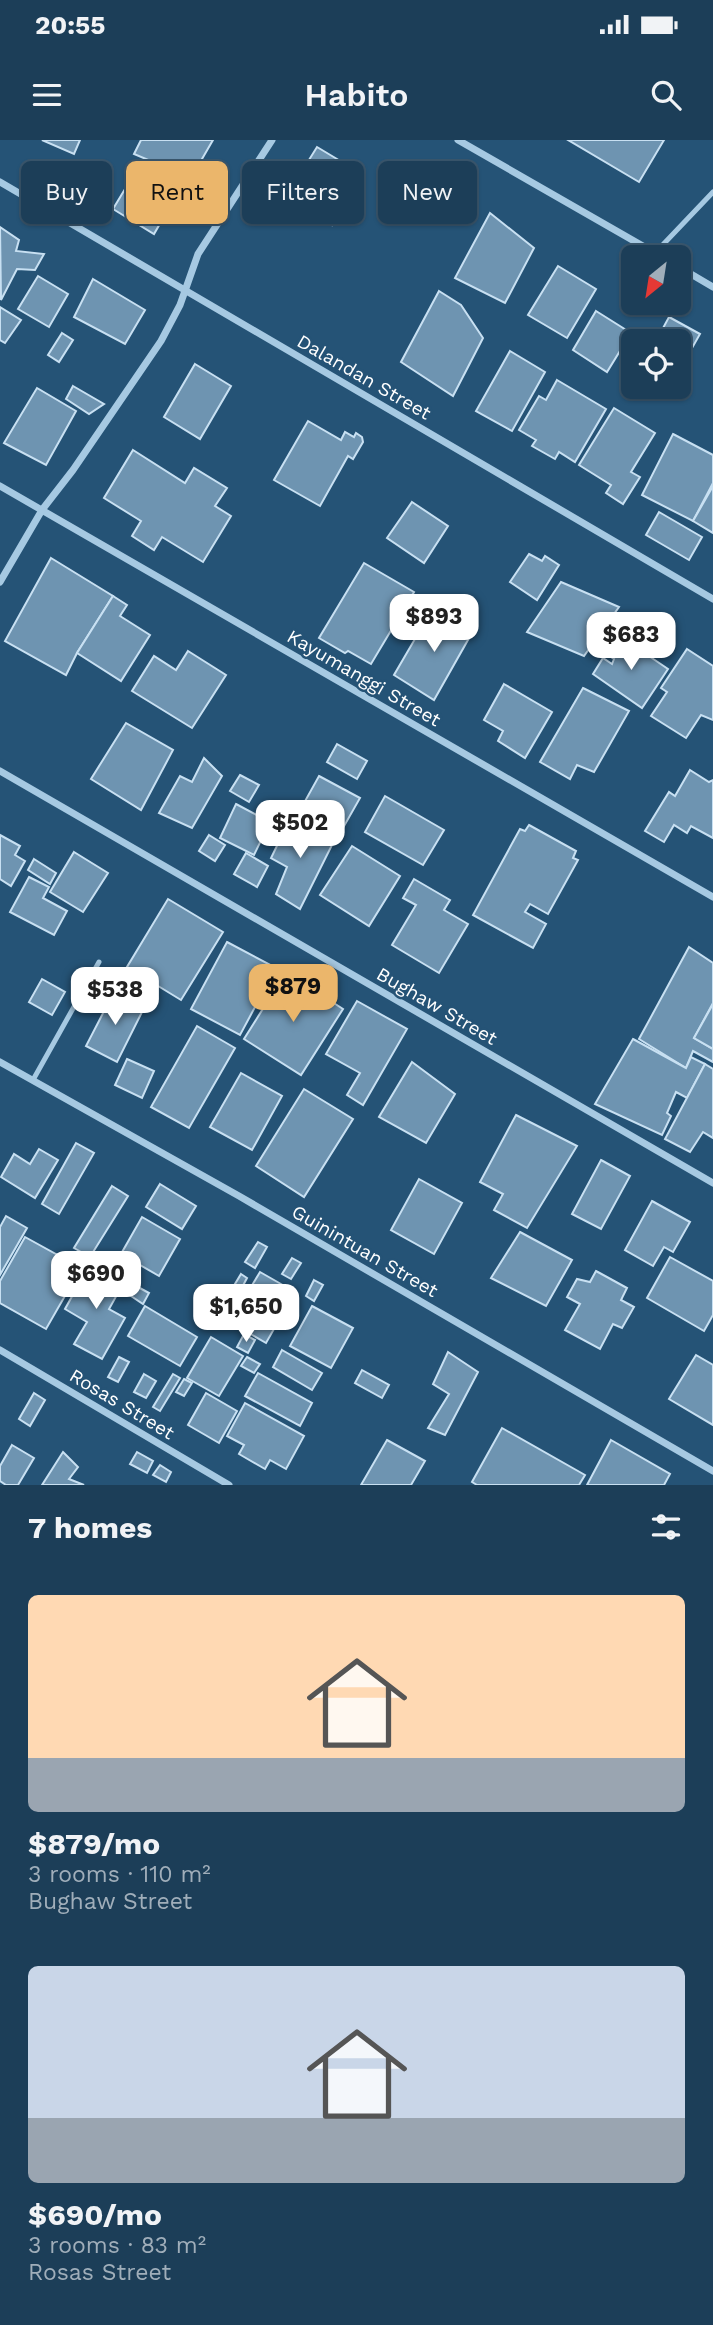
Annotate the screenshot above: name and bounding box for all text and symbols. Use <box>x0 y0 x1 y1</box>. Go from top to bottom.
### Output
text: 20:55 <box>35 10 105 40</box>
icon: menu <box>28 76 66 114</box>
text: Habito <box>305 76 408 114</box>
icon: search <box>647 76 685 114</box>
chip: Buy <box>21 161 112 224</box>
chip: Rent <box>126 161 228 224</box>
chip: Filters <box>242 161 364 224</box>
chip: New <box>378 161 477 224</box>
north arrow <box>621 245 691 315</box>
map controls <box>621 245 691 399</box>
street label: Dalandan Street <box>293 329 435 425</box>
button: locate <box>621 329 691 399</box>
pin: $893 <box>393 594 475 654</box>
text: $893 <box>406 603 462 630</box>
pin: $683 <box>590 612 672 672</box>
text: $683 <box>603 621 659 648</box>
street label: Kayumanggi Street <box>283 625 445 731</box>
pin: $502 <box>259 800 341 860</box>
text: $502 <box>272 809 328 836</box>
street label: Bughaw Street <box>372 962 502 1050</box>
pin: $879 <box>252 964 334 1024</box>
pin: $538 <box>74 968 156 1027</box>
text: $879 <box>265 973 321 1000</box>
text: $538 <box>87 976 143 1003</box>
street label: Guinintuan Street <box>288 1200 442 1302</box>
pin: $690 <box>55 1252 137 1311</box>
text: $690 <box>67 1260 125 1287</box>
pin: $1,650 <box>189 1284 303 1344</box>
text: $1,650 <box>209 1293 283 1320</box>
street label: Rosas Street <box>65 1364 179 1444</box>
icon: filters <box>647 1508 685 1546</box>
text: 7 homes <box>28 1510 152 1545</box>
icon: home <box>294 1640 420 1766</box>
text: $879/mo <box>28 1826 160 1861</box>
text: 3 rooms · 110 m² <box>28 1861 211 1888</box>
text: Bughaw Street <box>28 1888 192 1915</box>
icon: home <box>294 2011 420 2137</box>
text: $690/mo <box>28 2197 162 2232</box>
text: 3 rooms · 83 m² <box>28 2232 206 2259</box>
text: Rosas Street <box>28 2259 171 2286</box>

